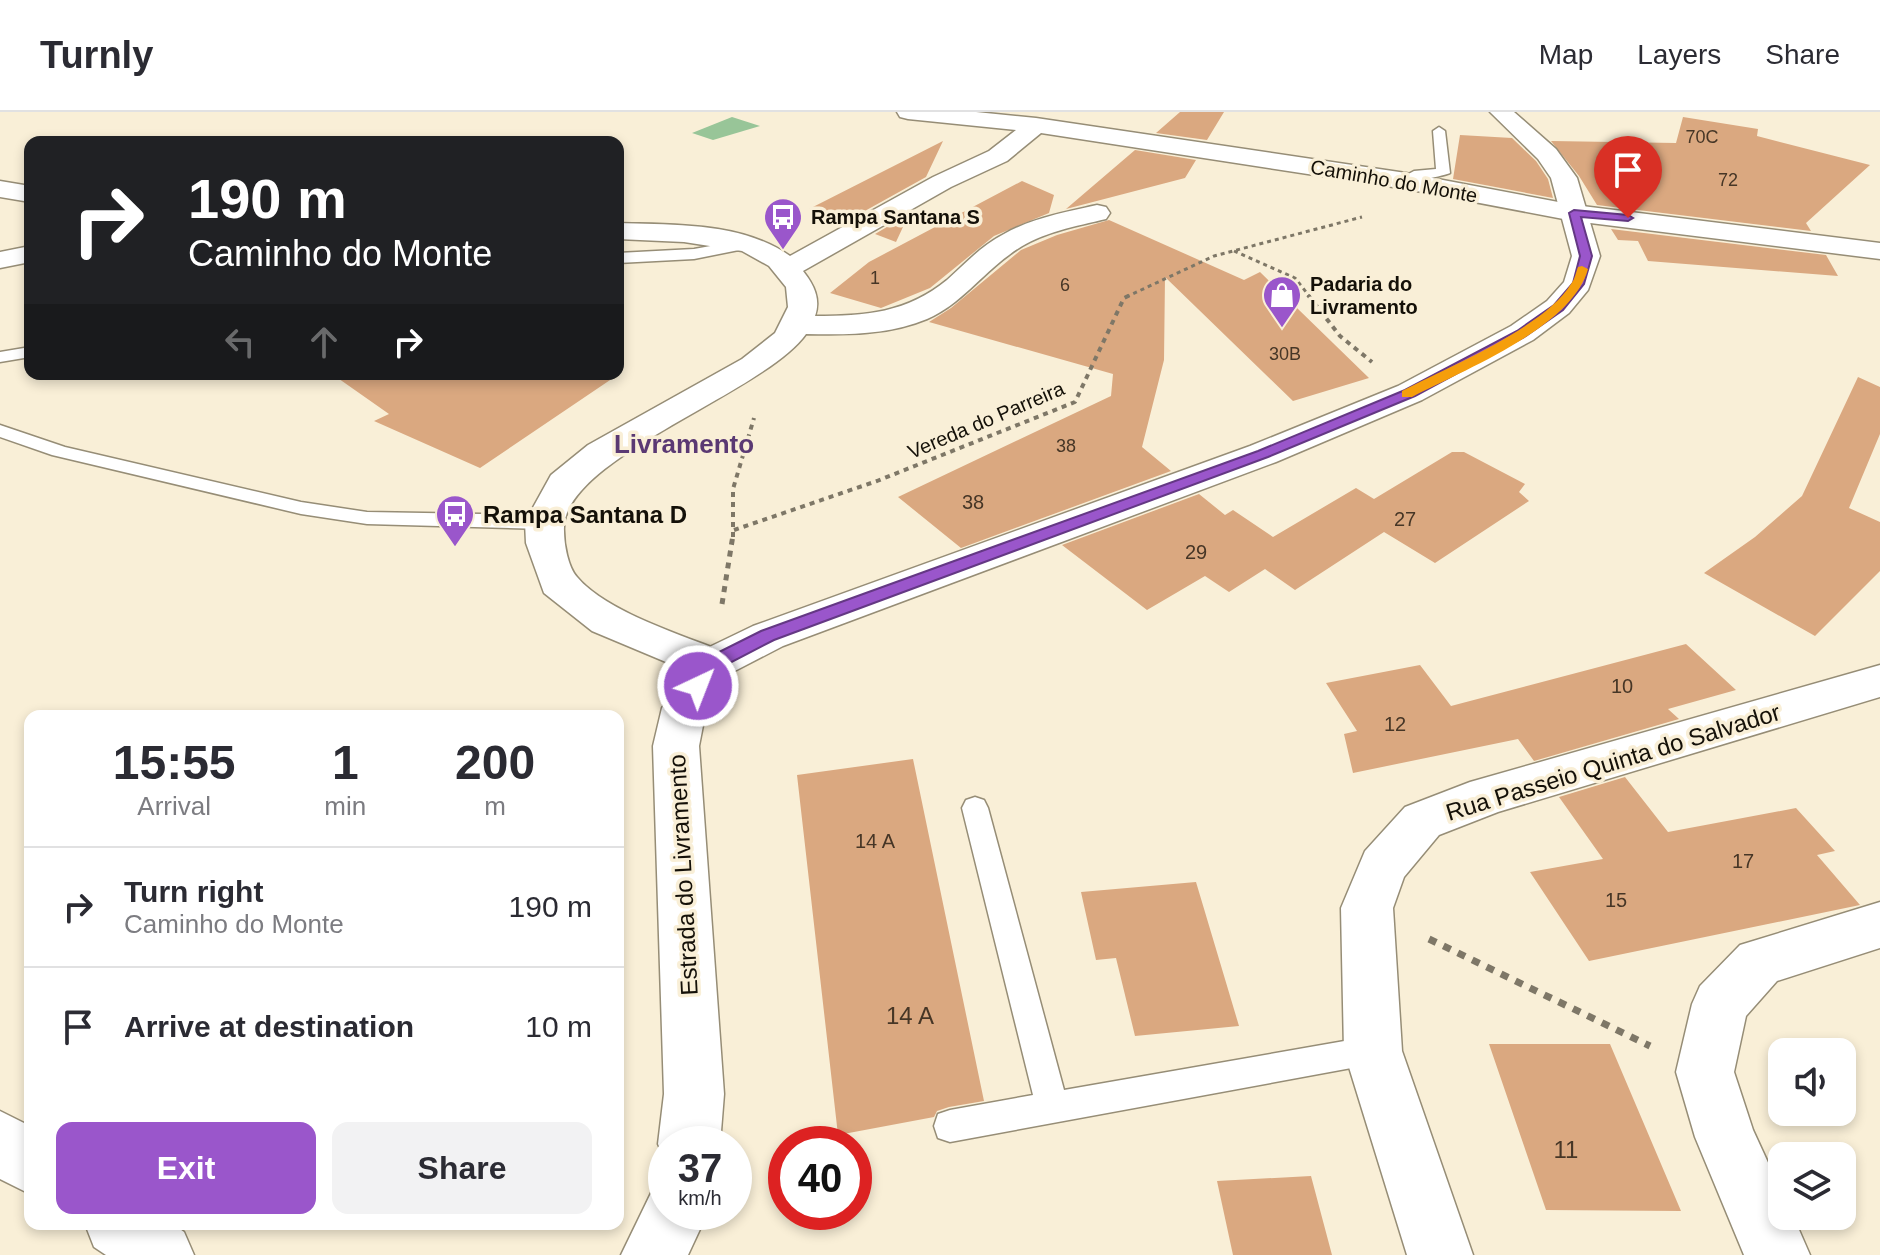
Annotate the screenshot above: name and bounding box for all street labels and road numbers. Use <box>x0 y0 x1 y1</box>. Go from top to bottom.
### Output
street label: Caminho do Monte <box>1309 155 1479 207</box>
street label: Vereda do Parreira <box>904 377 1068 463</box>
street label: Rua Passeio Quinta do Salvador <box>1443 698 1783 826</box>
street label: Estrada do Livramento <box>663 754 703 996</box>

